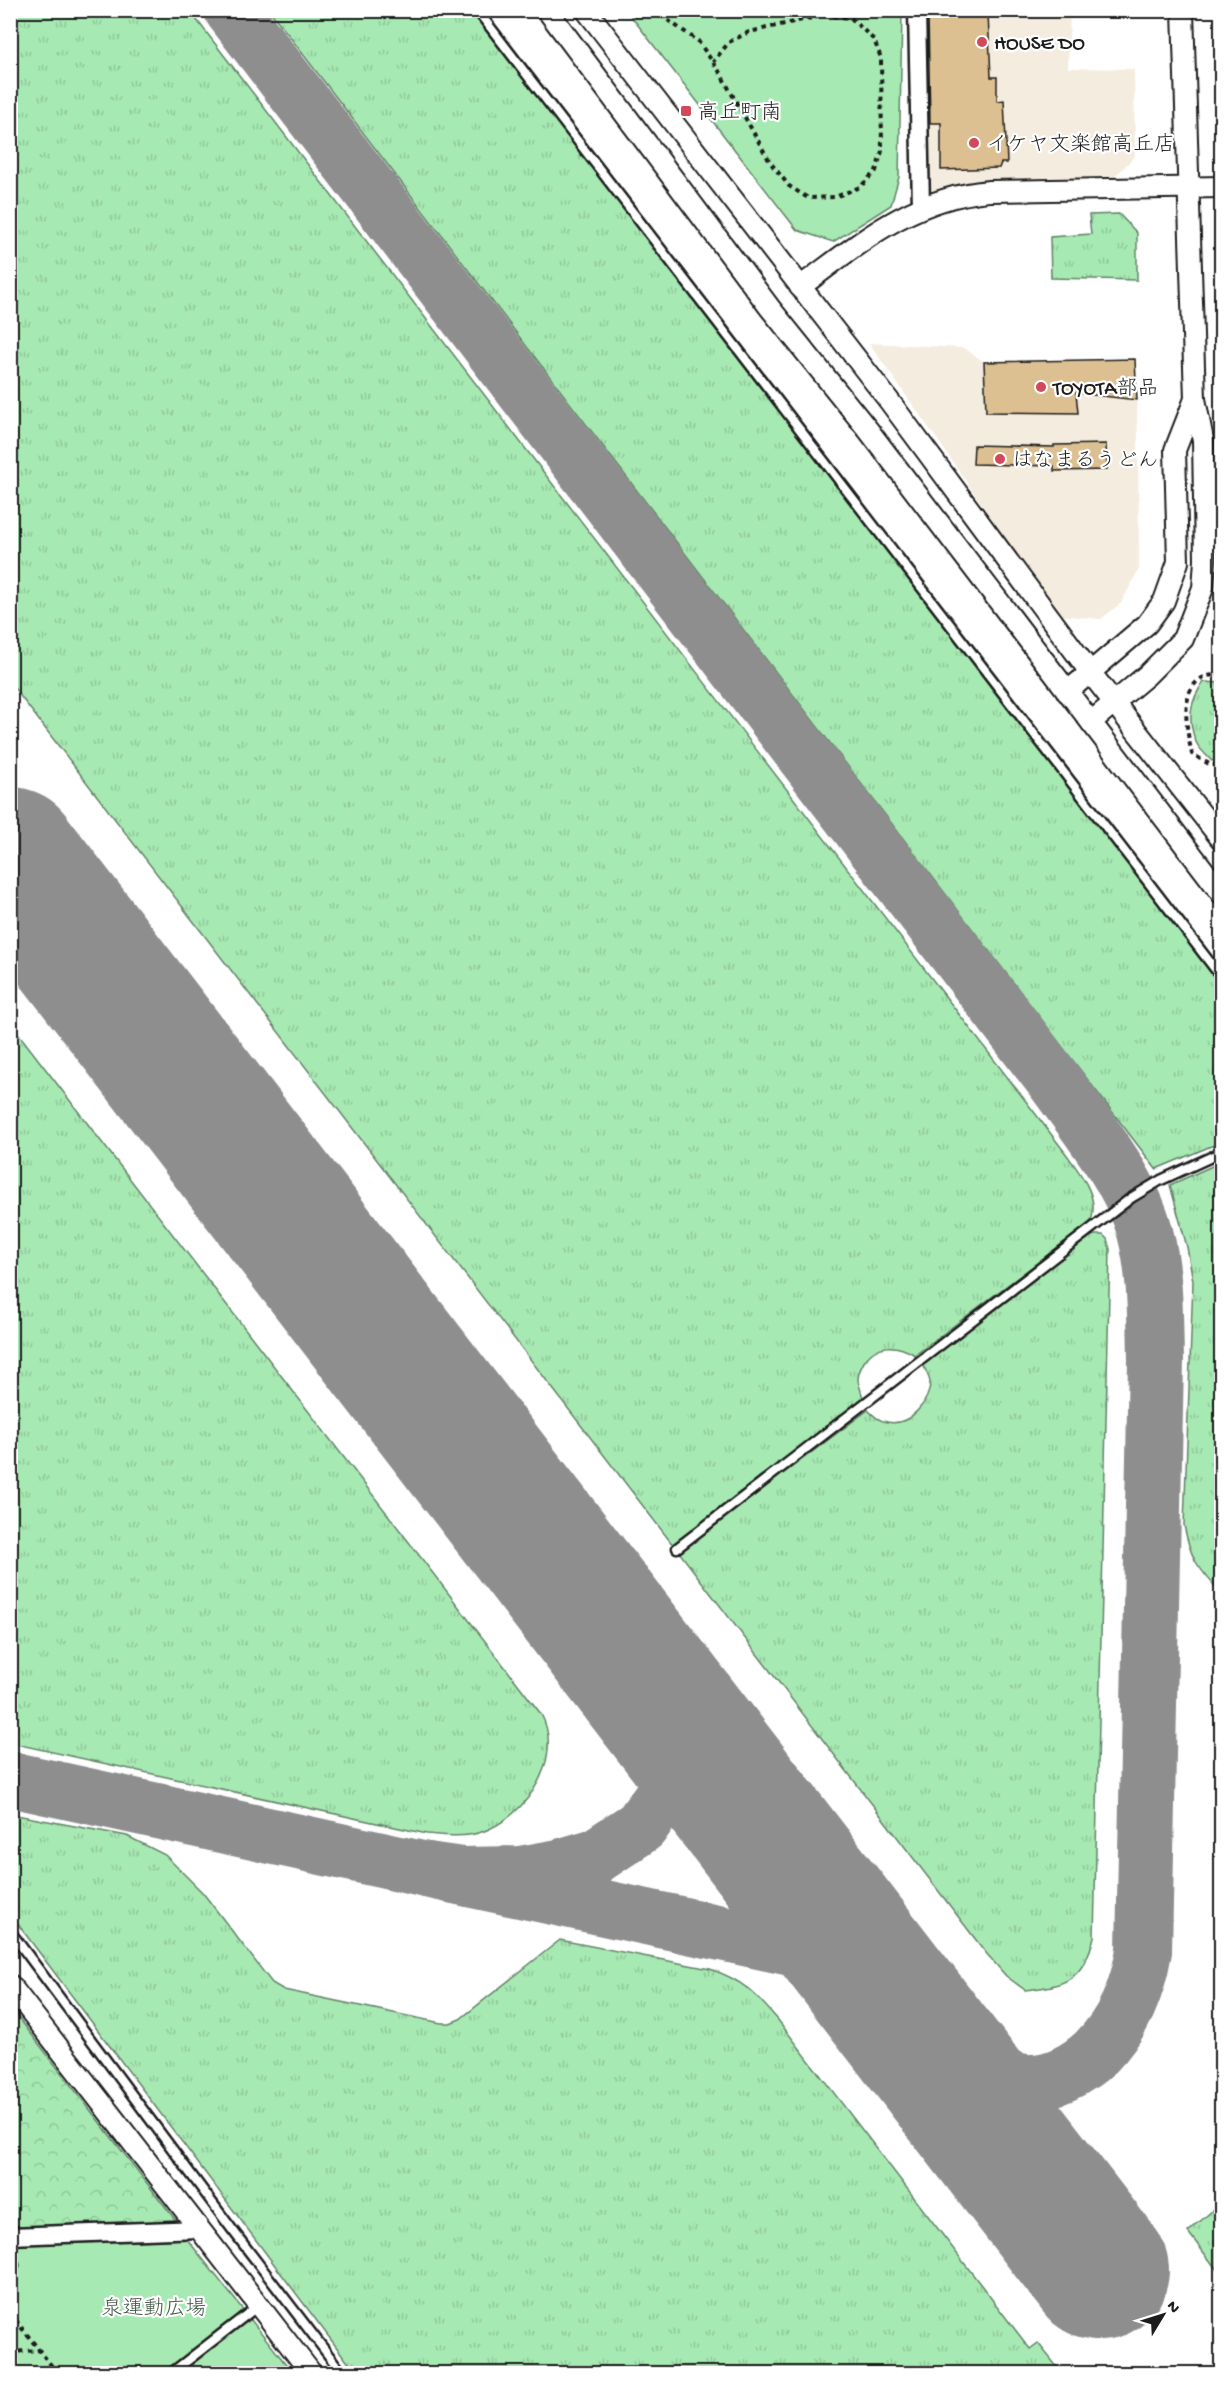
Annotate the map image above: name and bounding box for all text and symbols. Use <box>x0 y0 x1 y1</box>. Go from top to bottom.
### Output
place label: HOUSE DO <box>994 33 1085 58</box>
marker: HOUSE DO <box>975 35 989 49</box>
place label: 高丘町南 <box>698 100 782 127</box>
marker: 高丘町南 <box>679 104 693 118</box>
place label: イケヤ文楽館高丘店 <box>986 132 1175 159</box>
marker: イケヤ文楽館高丘店 <box>967 136 981 150</box>
place label: TOYOTA部品 <box>1052 377 1159 403</box>
marker: TOYOTA部品 <box>1034 380 1048 394</box>
place label: はなまるうどん <box>1012 450 1159 475</box>
marker: はなまるうどん <box>993 452 1007 466</box>
north arrow <box>1133 2285 1193 2345</box>
park label: 泉運動広場 <box>102 2297 207 2323</box>
text: N <box>1161 2298 1183 2318</box>

